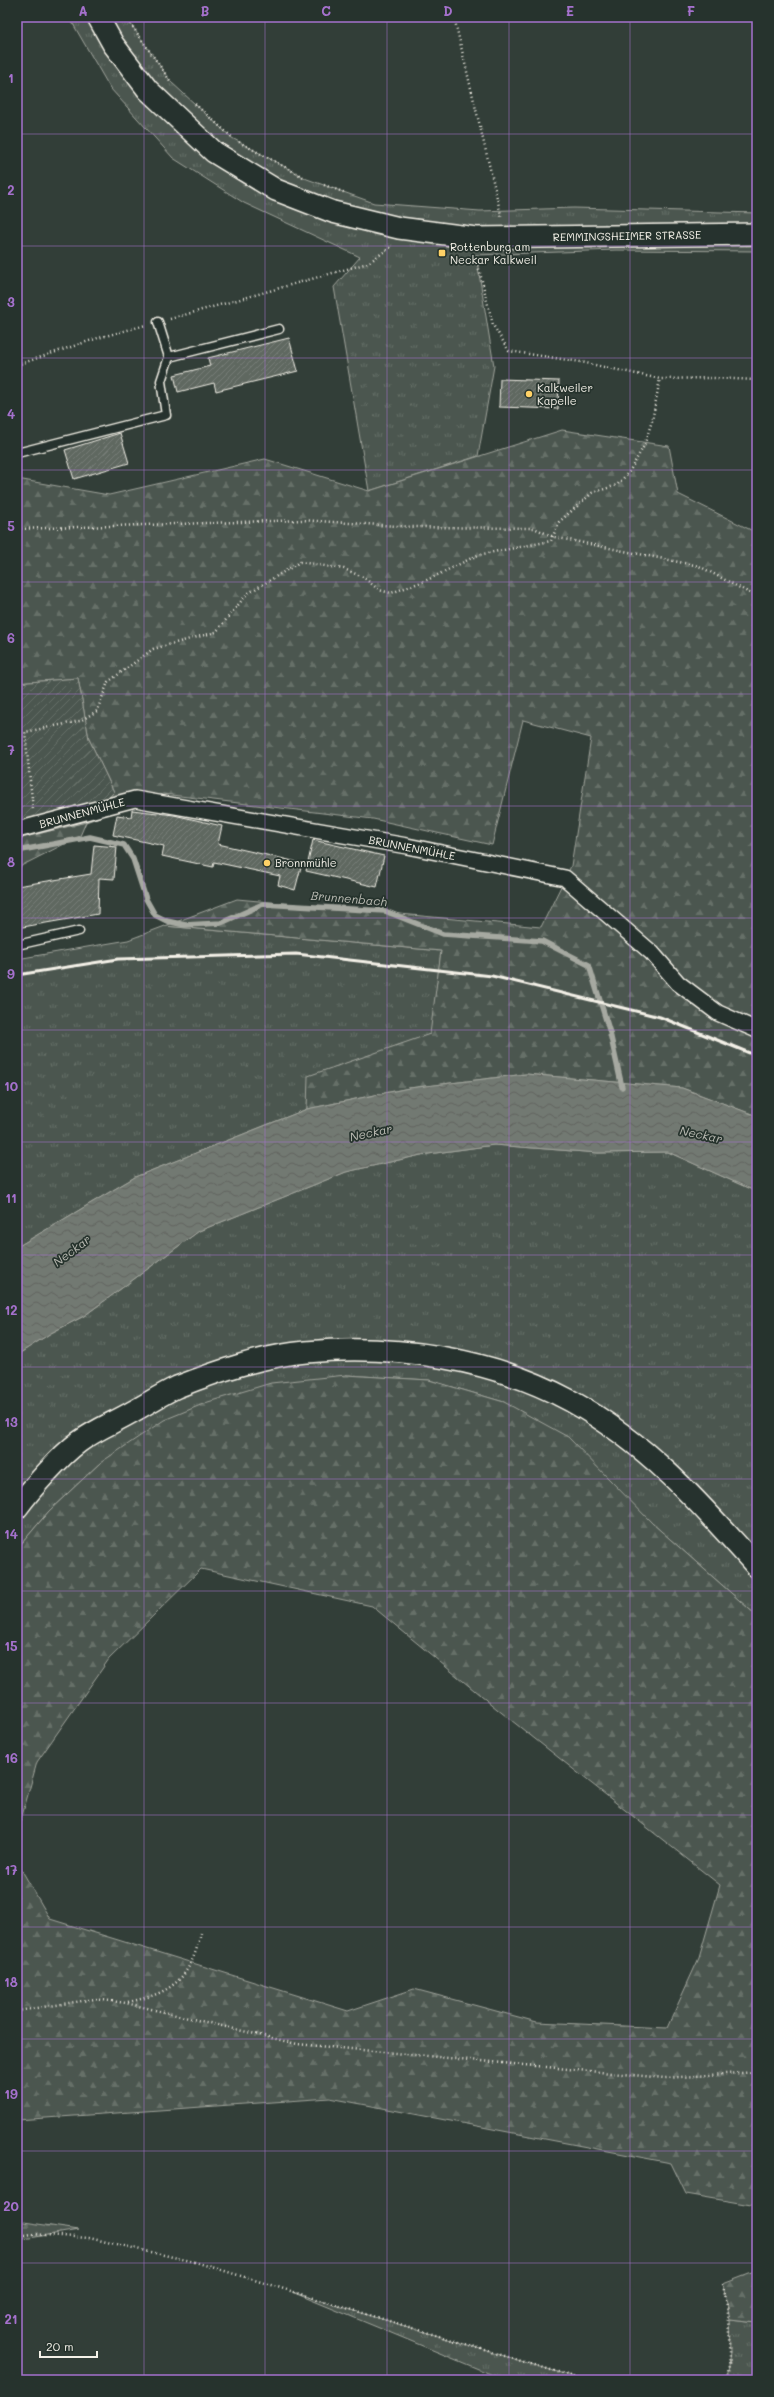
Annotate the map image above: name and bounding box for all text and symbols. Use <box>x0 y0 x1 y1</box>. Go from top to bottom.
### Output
text: A <box>78 2 88 19</box>
text: B <box>201 2 210 19</box>
text: C <box>321 2 331 19</box>
text: D <box>443 2 453 19</box>
text: E <box>566 2 574 19</box>
text: F <box>687 2 695 19</box>
text: 1 <box>8 69 14 86</box>
text: 2 <box>7 181 15 198</box>
street label: REMMINGSHEIMER STRASSE <box>553 227 701 244</box>
place label: Rottenburg am Neckar Kalkweil <box>450 239 537 267</box>
marker: Rottenburg am Neckar Kalkweil <box>437 248 447 258</box>
text: 3 <box>7 293 15 310</box>
place label: Kalkweiler Kapelle <box>537 380 593 408</box>
marker: Kalkweiler Kapelle <box>524 389 534 399</box>
text: 4 <box>7 405 15 422</box>
text: 5 <box>7 517 15 534</box>
text: 6 <box>7 629 15 646</box>
text: 7 <box>7 741 15 758</box>
street label: BRUNNENMÜHLE <box>37 794 126 831</box>
street label: BRUNNENMÜHLE <box>368 832 457 863</box>
text: 8 <box>7 853 15 870</box>
place label: Bronnmühle <box>275 855 337 870</box>
marker: Bronnmühle <box>262 858 272 868</box>
water label: Brunnenbach <box>310 887 388 909</box>
text: 9 <box>7 965 15 982</box>
text: 10 <box>4 1077 18 1094</box>
water label: Neckar <box>348 1120 394 1144</box>
water label: Neckar <box>678 1122 724 1146</box>
text: 11 <box>5 1189 17 1206</box>
water label: Neckar <box>49 1231 93 1270</box>
text: 12 <box>4 1301 18 1318</box>
text: 13 <box>4 1413 18 1430</box>
text: 14 <box>4 1525 18 1542</box>
text: 15 <box>4 1637 18 1654</box>
text: 16 <box>4 1749 18 1766</box>
text: 17 <box>4 1861 18 1878</box>
text: 18 <box>4 1973 18 1990</box>
text: 19 <box>4 2085 18 2102</box>
text: 20 <box>3 2197 19 2214</box>
text: 21 <box>4 2310 18 2327</box>
scale bar <box>40 2333 97 2359</box>
text: 20 m <box>46 2338 74 2354</box>

